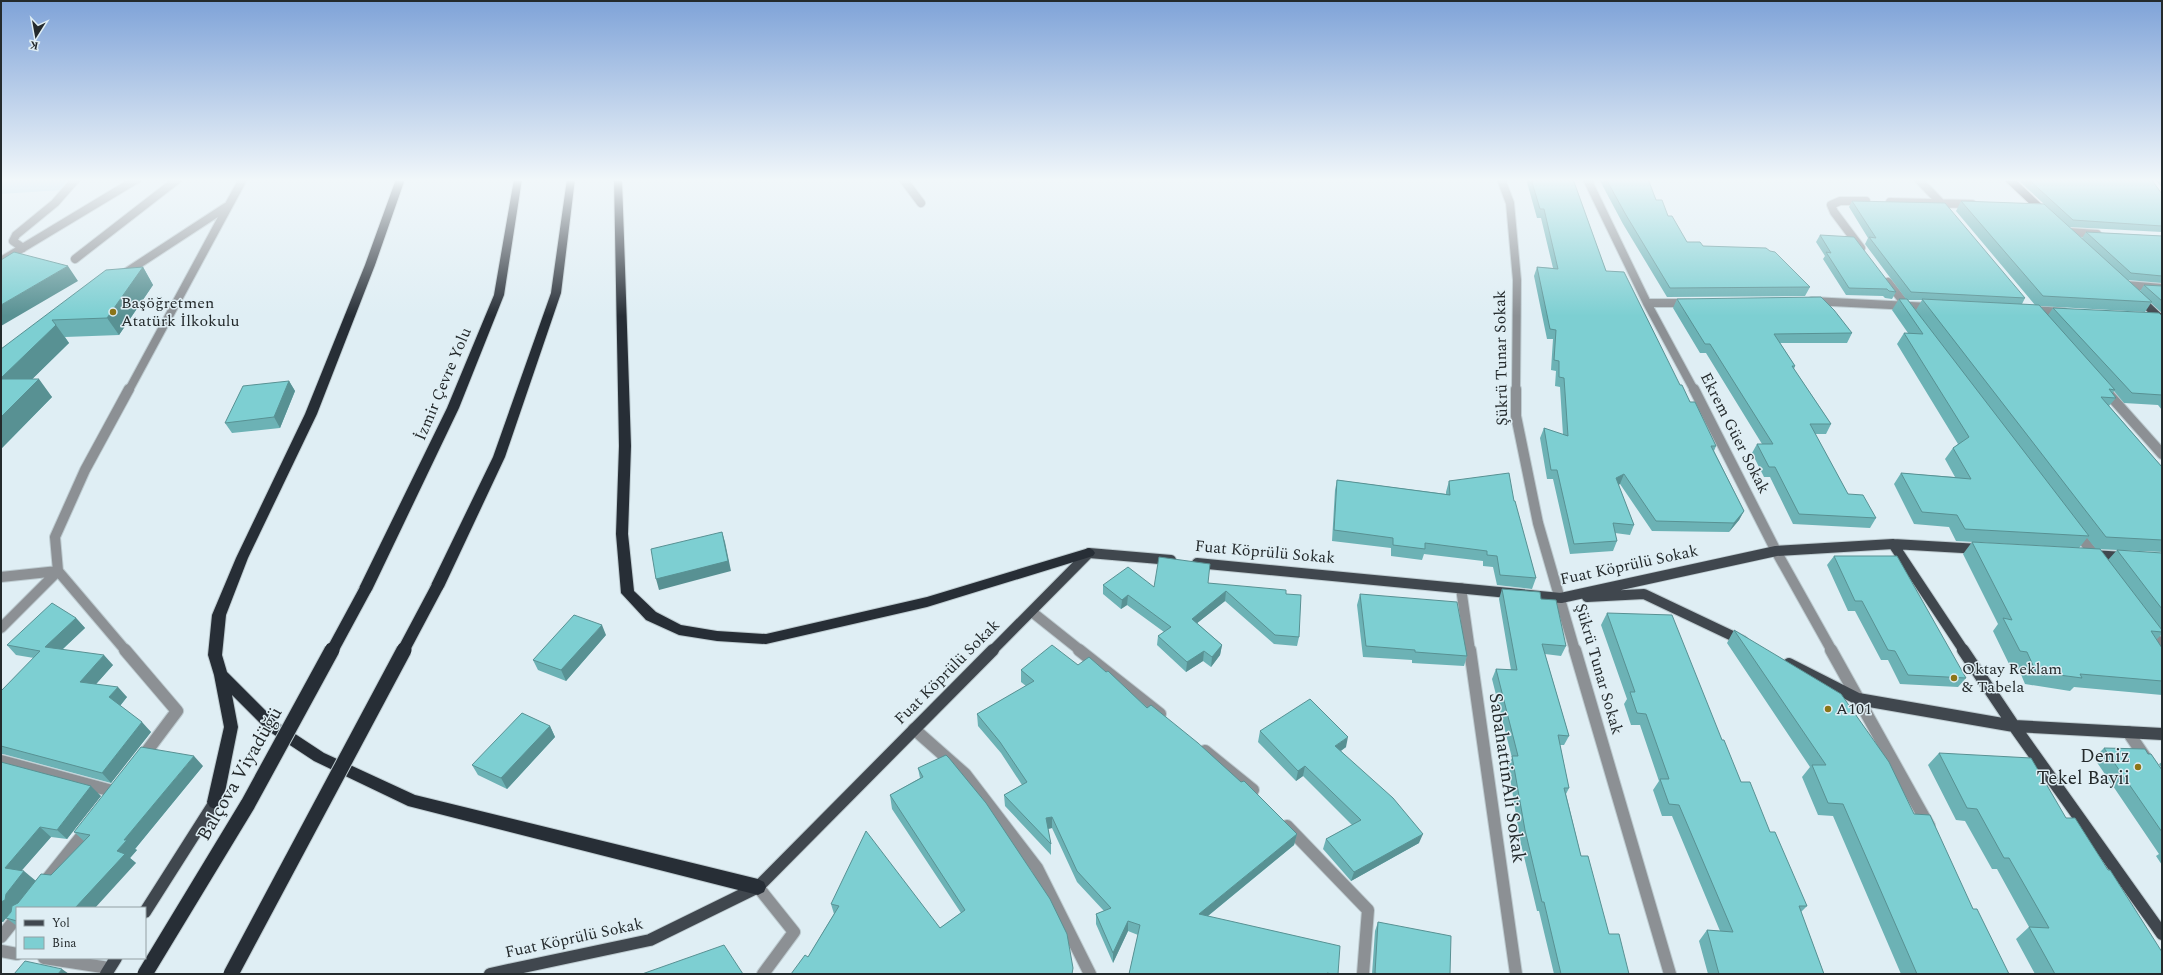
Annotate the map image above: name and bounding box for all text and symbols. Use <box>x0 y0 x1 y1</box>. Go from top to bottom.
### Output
north arrow <box>16 16 56 56</box>
text: K <box>28 36 40 54</box>
street label: Şükrü Tunar Sokak <box>1488 290 1514 426</box>
place label: Başöğretmen Atatürk İlkokulu <box>121 291 240 333</box>
marker: Başöğretmen Atatürk İlkokulu <box>108 307 118 317</box>
street label: İzmir Çevre Yolu <box>408 324 478 444</box>
street label: Ekrem Güer Sokak <box>1694 368 1776 498</box>
street label: Fuat Köprülü Sokak <box>1194 534 1336 570</box>
street label: Fuat Köprülü Sokak <box>1558 539 1700 591</box>
street label: Şükrü Tunar Sokak <box>1569 601 1629 738</box>
street label: Fuat Köprülü Sokak <box>889 614 1005 730</box>
place label: Oktay Reklam & Tabela <box>1962 657 2062 699</box>
marker: Oktay Reklam & Tabela <box>1949 673 1959 683</box>
street label: SabahattinAli Sokak <box>1481 691 1533 865</box>
place label: A101 <box>1836 697 1872 721</box>
street label: Balçova Viyadüğü <box>190 701 290 846</box>
marker: A101 <box>1823 704 1833 714</box>
place label: Deniz Tekel Bayii <box>2036 742 2130 793</box>
marker: Deniz Tekel Bayii <box>2133 762 2143 772</box>
legend <box>16 907 146 959</box>
street label: Fuat Köprülü Sokak <box>503 912 645 964</box>
text: Yol <box>52 914 70 933</box>
text: Bina <box>52 934 77 953</box>

